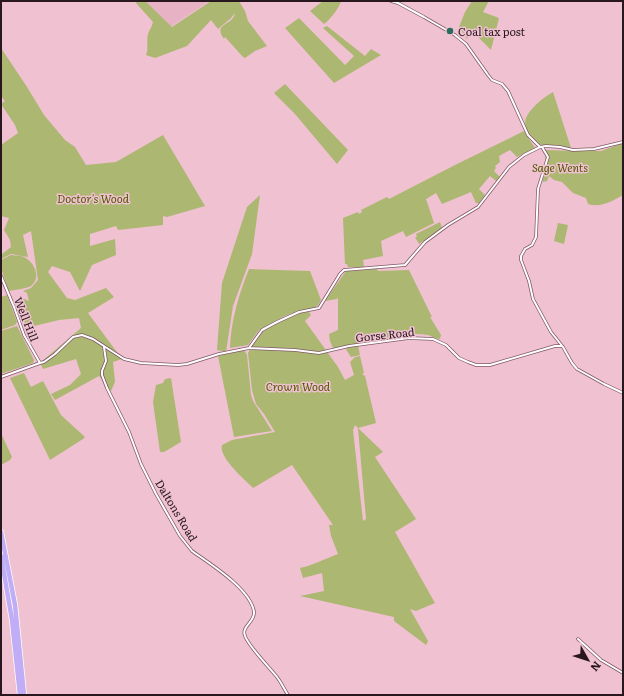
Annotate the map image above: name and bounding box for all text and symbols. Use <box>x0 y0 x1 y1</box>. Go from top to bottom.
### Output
place label: Coal tax post <box>458 23 526 39</box>
marker: Coal tax post <box>445 26 455 36</box>
park label: Sage Wents <box>532 159 588 175</box>
park label: Doctor's Wood <box>57 190 130 206</box>
street label: Well Hill <box>11 294 43 344</box>
street label: Gorse Road <box>355 323 416 345</box>
park label: Crown Wood <box>266 378 331 394</box>
street label: Daltons Road <box>152 476 202 544</box>
north arrow <box>568 640 608 680</box>
text: N <box>587 658 606 676</box>

